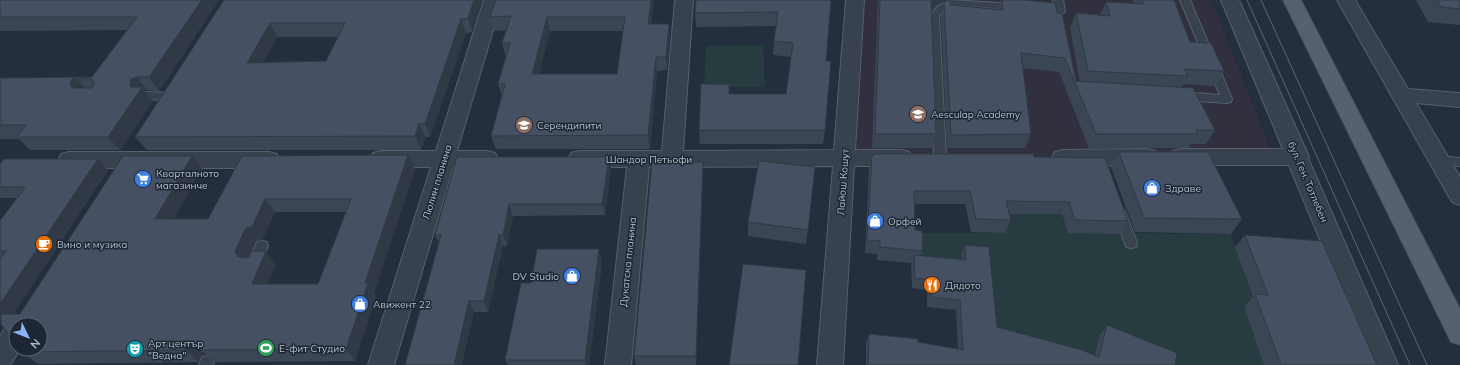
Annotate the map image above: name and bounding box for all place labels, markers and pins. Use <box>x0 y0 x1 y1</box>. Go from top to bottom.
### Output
school or university icon: Aesculap Academy <box>908 104 928 124</box>
place label: Aesculap Academy <box>931 108 1021 121</box>
school or university icon: Серендипити <box>514 115 534 135</box>
place label: Серендипити <box>537 119 601 132</box>
place label: Кварталното магазинче <box>156 167 219 192</box>
supermarket icon: Кварталното магазинче <box>133 169 153 189</box>
shop icon: Здраве <box>1142 178 1162 198</box>
place label: Здраве <box>1165 182 1201 195</box>
shop icon: Орфей <box>865 211 885 231</box>
place label: Орфей <box>888 215 922 228</box>
cafe icon: Вино и музика <box>34 234 54 254</box>
place label: Вино и музика <box>57 238 127 251</box>
shop icon: DV Studio <box>562 266 582 286</box>
place label: DV Studio <box>513 270 559 283</box>
restaurant icon: Дядото <box>922 275 942 295</box>
place label: Дядото <box>945 279 981 292</box>
shop icon: Авижент 22 <box>350 294 370 314</box>
place label: Авижент 22 <box>373 298 431 311</box>
place label: Арт център "Ведна" <box>148 337 203 362</box>
sports icon: Е-фит Студио <box>256 338 276 358</box>
theatre icon: Арт център "Ведна" <box>125 339 145 359</box>
place label: Е-фит Студио <box>279 342 345 355</box>

